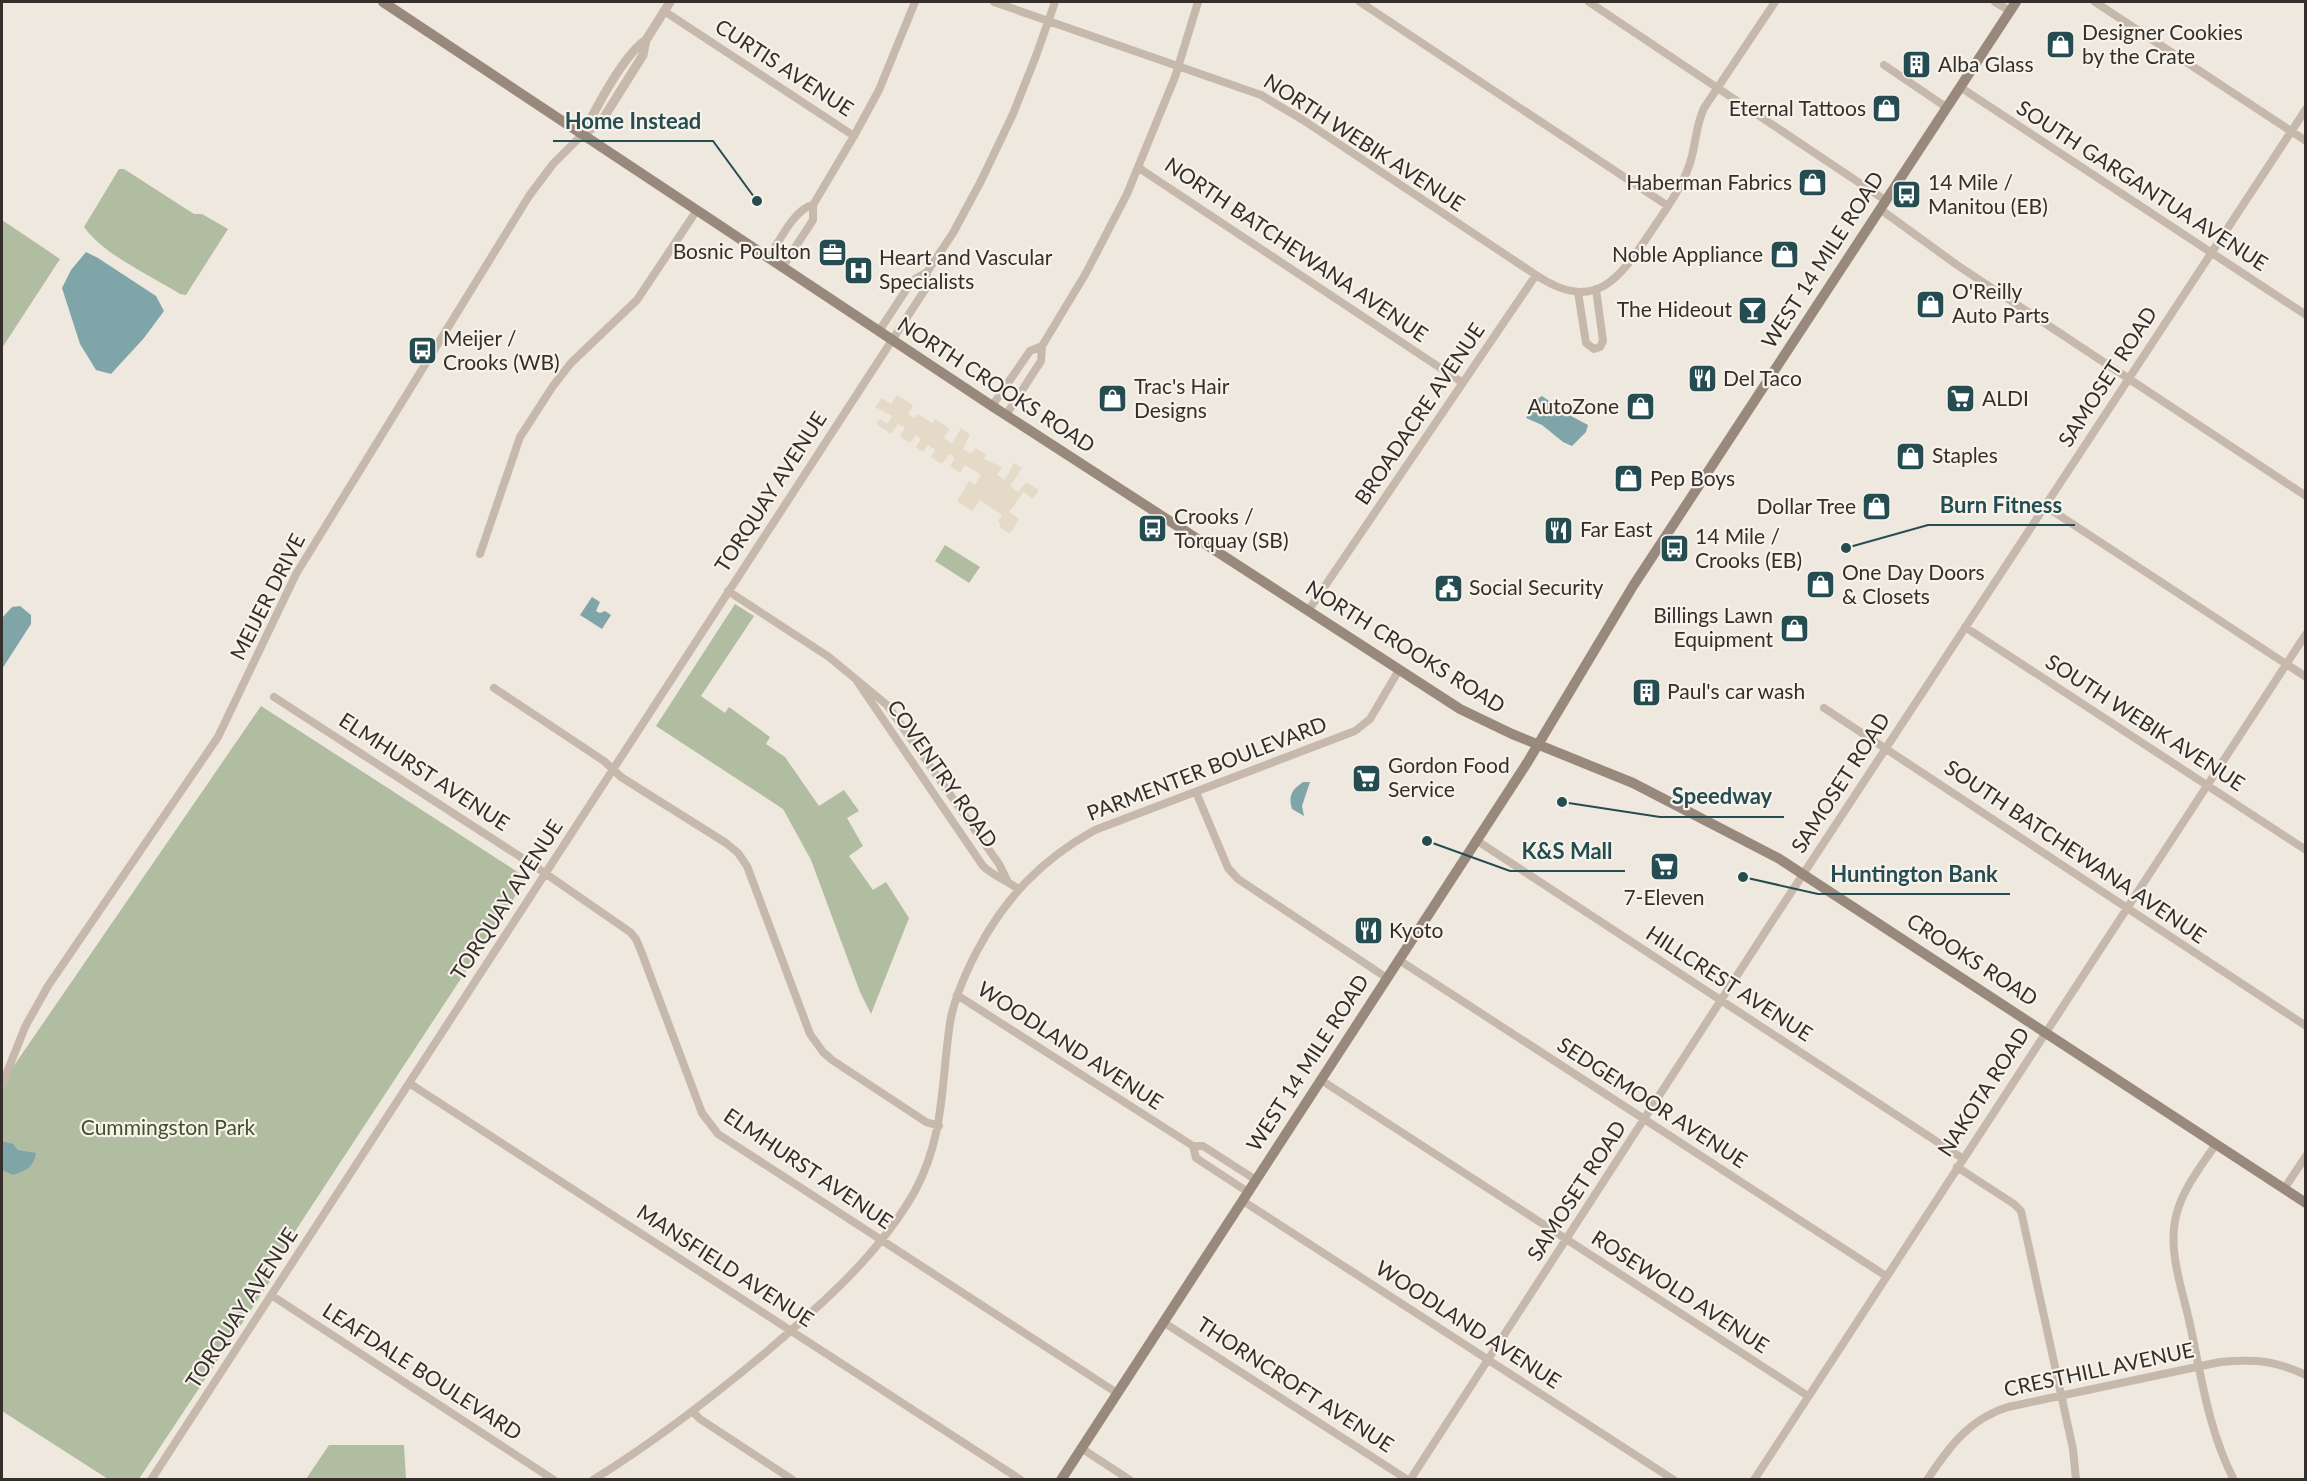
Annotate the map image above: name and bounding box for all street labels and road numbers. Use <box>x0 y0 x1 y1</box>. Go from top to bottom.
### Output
street label: CURTIS AVENUE <box>711 13 859 121</box>
street label: NORTH WEBIK AVENUE <box>1260 68 1470 216</box>
street label: SOUTH GARGANTUA AVENUE <box>2013 94 2273 275</box>
street label: NORTH BATCHEWANA AVENUE <box>1161 151 1433 346</box>
street label: WEST 14 MILE ROAD <box>1755 166 1888 352</box>
street label: SAMOSET ROAD <box>2052 301 2161 451</box>
street label: NORTH CROOKS ROAD <box>893 311 1100 457</box>
street label: BROADACRE AVENUE <box>1349 318 1489 509</box>
street label: TORQUAY AVENUE <box>709 406 831 576</box>
street label: MEIJER DRIVE <box>224 529 309 664</box>
street label: NORTH CROOKS ROAD <box>1302 574 1510 717</box>
street label: SOUTH WEBIK AVENUE <box>2042 648 2250 795</box>
street label: COVENTRY ROAD <box>883 694 1004 852</box>
street label: ELMHURST AVENUE <box>335 706 515 835</box>
street label: SAMOSET ROAD <box>1785 707 1894 857</box>
street label: PARMENTER BOULEVARD <box>1083 710 1330 825</box>
street label: SOUTH BATCHEWANA AVENUE <box>1940 754 2211 948</box>
street label: TORQUAY AVENUE <box>445 814 567 984</box>
street label: CROOKS ROAD <box>1903 907 2043 1010</box>
street label: HILLCREST AVENUE <box>1642 920 1818 1046</box>
street label: WEST 14 MILE ROAD <box>1240 969 1373 1155</box>
street label: WOODLAND AVENUE <box>973 975 1168 1114</box>
street label: NAKOTA ROAD <box>1932 1022 2034 1160</box>
street label: SEDGEMOOR AVENUE <box>1553 1031 1752 1172</box>
street label: ELMHURST AVENUE <box>720 1102 898 1233</box>
street label: SAMOSET ROAD <box>1521 1115 1630 1265</box>
street label: MANSFIELD AVENUE <box>633 1198 819 1331</box>
street label: TORQUAY AVENUE <box>180 1222 302 1392</box>
street label: ROSEWOLD AVENUE <box>1588 1224 1774 1357</box>
street label: WOODLAND AVENUE <box>1371 1254 1566 1393</box>
street label: LEAFDALE BOULEVARD <box>319 1297 527 1444</box>
street label: THORNCROFT AVENUE <box>1193 1311 1399 1457</box>
street label: CRESTHILL AVENUE <box>2001 1336 2196 1401</box>

